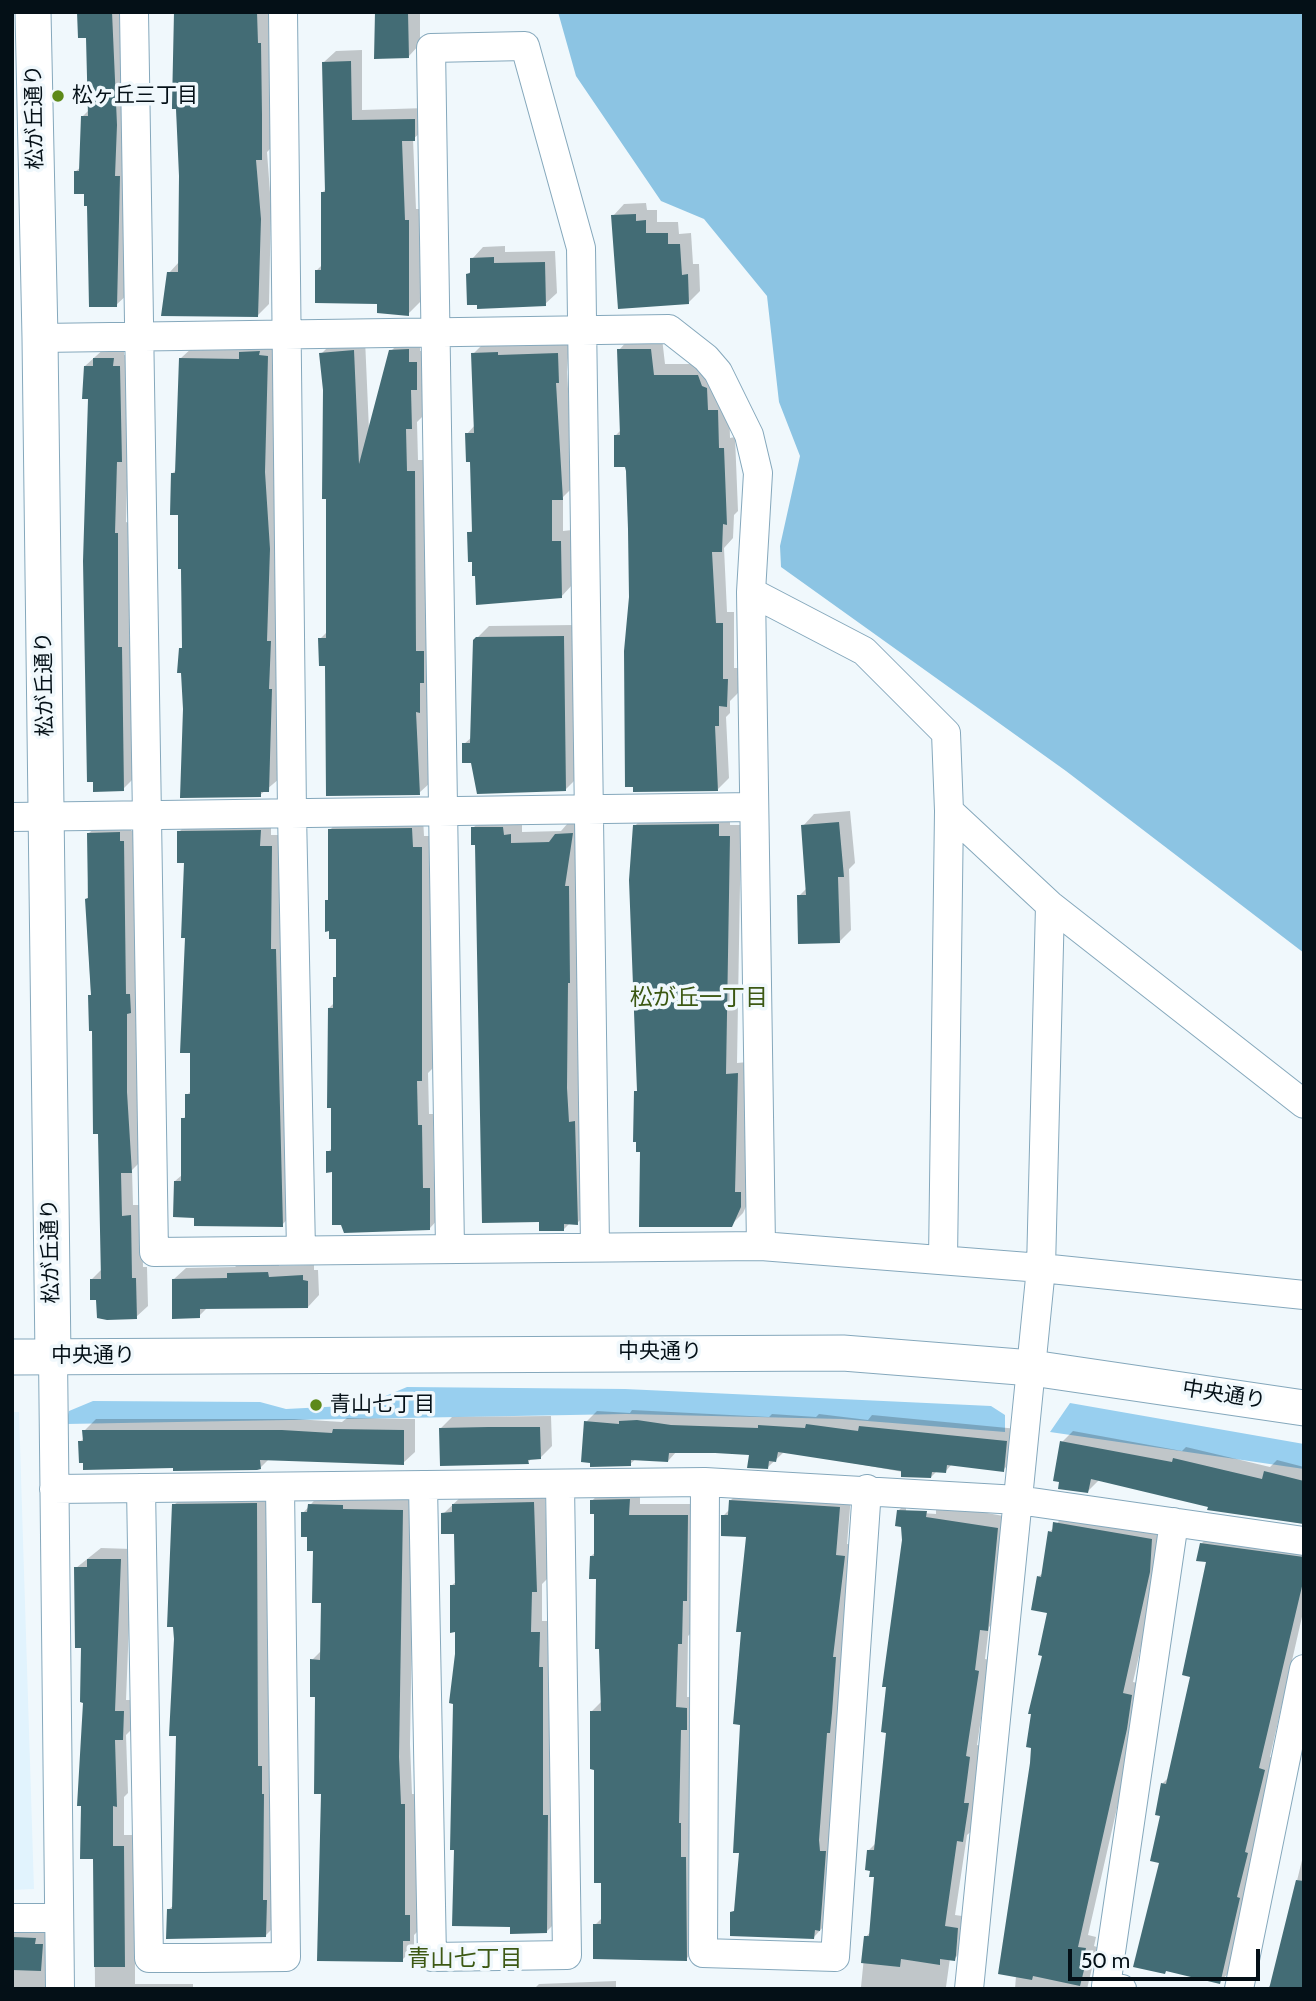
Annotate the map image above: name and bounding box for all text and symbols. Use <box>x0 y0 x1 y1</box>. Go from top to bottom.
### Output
street label: 松が丘通り <box>21 64 49 170</box>
place label: 松ヶ丘三丁目 <box>72 83 198 109</box>
marker: 松ヶ丘三丁目 <box>50 88 66 104</box>
street label: 松が丘通り <box>31 631 59 737</box>
district label: 松が丘一丁目 <box>630 984 768 1012</box>
street label: 松が丘通り <box>37 1198 65 1304</box>
street label: 中央通り <box>618 1339 702 1365</box>
street label: 中央通り <box>51 1343 135 1369</box>
street label: 中央通り <box>1181 1376 1267 1414</box>
place label: 青山七丁目 <box>330 1392 435 1418</box>
marker: 青山七丁目 <box>308 1397 324 1413</box>
scale bar <box>1071 1934 1264 1978</box>
district label: 青山七丁目 <box>408 1945 522 1973</box>
text: 50 m <box>1081 1948 1130 1973</box>

